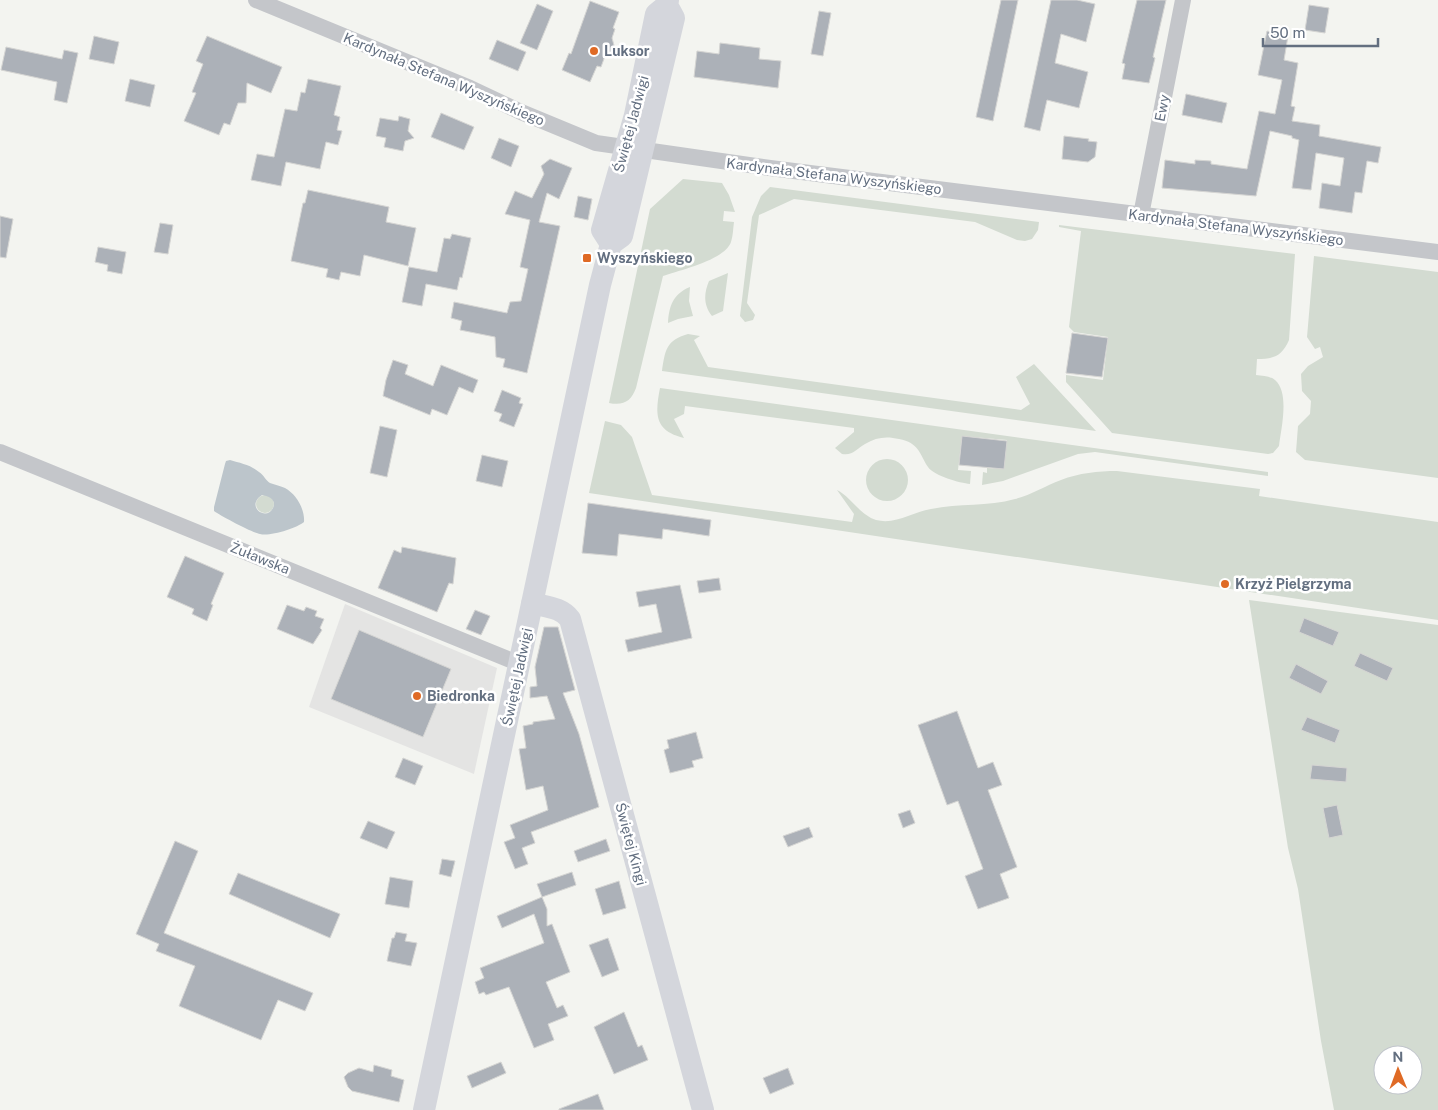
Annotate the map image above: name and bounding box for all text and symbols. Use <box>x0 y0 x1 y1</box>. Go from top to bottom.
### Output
scale bar <box>1263 15 1378 47</box>
text: 50 m <box>1270 24 1305 41</box>
street label: Kardynała Stefana Wyszyńskiego <box>341 29 547 129</box>
place label: Luksor <box>604 43 650 59</box>
marker: Luksor <box>588 45 600 57</box>
street label: Świętej Jadwigi <box>608 73 652 174</box>
street label: Ewy <box>1152 93 1173 123</box>
street label: Kardynała Stefana Wyszyńskiego <box>725 155 943 197</box>
street label: Kardynała Stefana Wyszyńskiego <box>1127 206 1345 248</box>
place label: Wyszyńskiego <box>597 250 693 266</box>
marker: Wyszyńskiego <box>581 252 593 264</box>
street label: Żuławska <box>228 537 293 577</box>
place label: Krzyż Pielgrzyma <box>1235 576 1352 592</box>
marker: Krzyż Pielgrzyma <box>1219 578 1231 590</box>
street label: Świętej Jadwigi <box>497 626 535 727</box>
place label: Biedronka <box>427 688 495 704</box>
marker: Biedronka <box>411 690 423 702</box>
street label: Świętej Kingi <box>612 800 652 887</box>
north arrow <box>1373 1045 1423 1095</box>
text: N <box>1392 1049 1403 1065</box>

